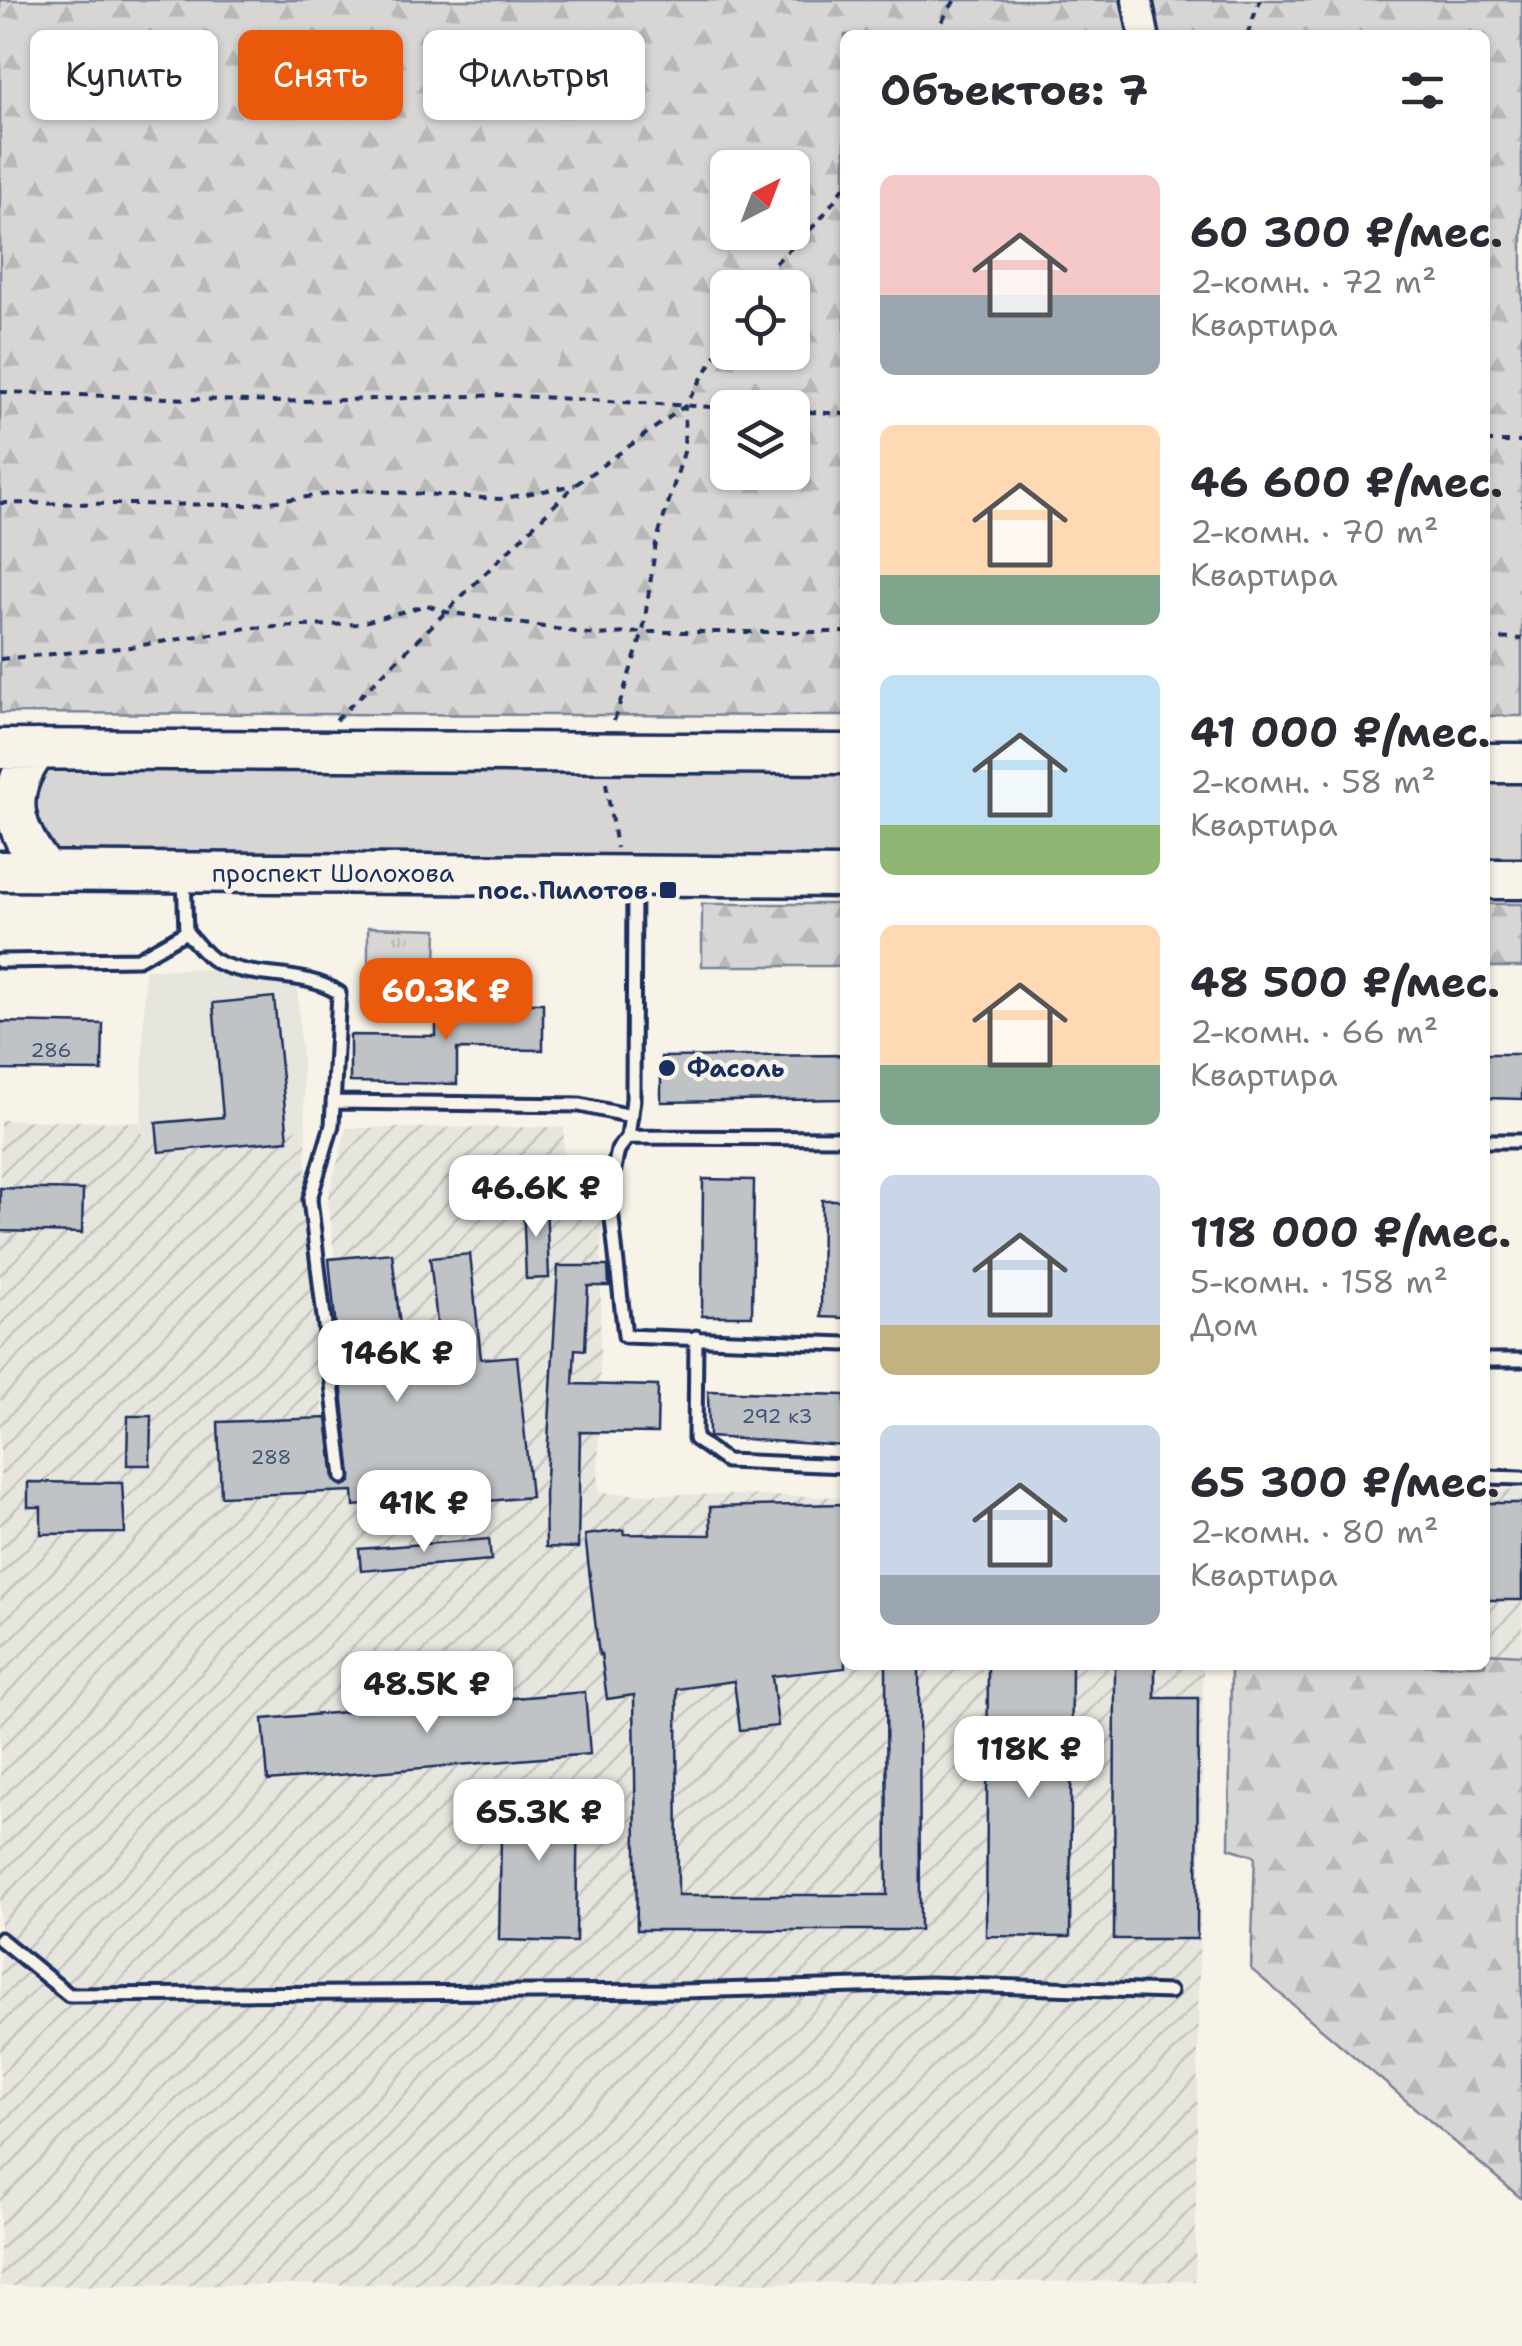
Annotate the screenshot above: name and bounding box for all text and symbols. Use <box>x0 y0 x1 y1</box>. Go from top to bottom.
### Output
chip: Купить <box>30 30 218 120</box>
chip: Снять <box>238 30 403 120</box>
chip: Фильтры <box>423 30 645 120</box>
text: Объектов: 7 <box>880 62 1148 118</box>
icon: filters <box>1395 63 1450 118</box>
north arrow <box>710 150 810 250</box>
map controls <box>710 150 810 490</box>
text: 60 300 ₽/мес. <box>1190 204 1503 260</box>
icon: home <box>960 215 1080 335</box>
text: 2-комн. · 72 m² <box>1190 260 1437 303</box>
button: locate <box>710 270 810 370</box>
text: Квартира <box>1190 303 1338 346</box>
button: layers <box>710 390 810 490</box>
text: 46 600 ₽/мес. <box>1190 454 1503 510</box>
icon: home <box>960 465 1080 585</box>
text: 2-комн. · 70 m² <box>1190 510 1438 553</box>
text: Квартира <box>1190 553 1338 596</box>
text: 41 000 ₽/мес. <box>1190 704 1491 760</box>
icon: home <box>960 715 1080 835</box>
text: 2-комн. · 58 m² <box>1190 760 1436 803</box>
text: Квартира <box>1190 803 1338 846</box>
street label: проспект Шолохова <box>212 856 455 890</box>
place label: пос. Пилотов <box>477 873 648 907</box>
marker: пос. Пилотов <box>657 879 679 901</box>
text: 48 500 ₽/мес. <box>1190 954 1500 1010</box>
pin: 60.3K ₽ <box>354 958 538 1043</box>
icon: home <box>960 965 1080 1085</box>
text: 60.3K ₽ <box>382 969 510 1012</box>
text: 2-комн. · 66 m² <box>1190 1010 1438 1053</box>
house number: 286 <box>31 1037 71 1063</box>
place label: Фасоль <box>687 1051 785 1085</box>
text: Квартира <box>1190 1053 1338 1096</box>
marker: Фасоль <box>656 1057 678 1079</box>
pin: 46.6K ₽ <box>444 1155 628 1240</box>
text: 46.6K ₽ <box>471 1166 601 1209</box>
text: 118 000 ₽/мес. <box>1190 1204 1511 1260</box>
icon: home <box>960 1215 1080 1335</box>
text: 5-комн. · 158 m² <box>1190 1260 1448 1303</box>
text: Дом <box>1190 1303 1258 1346</box>
pin: 146K ₽ <box>316 1320 478 1405</box>
text: 146K ₽ <box>340 1331 454 1374</box>
house number: 292 к3 <box>742 1403 812 1429</box>
house number: 288 <box>251 1444 291 1470</box>
text: 65 300 ₽/мес. <box>1190 1454 1500 1510</box>
icon: home <box>960 1465 1080 1585</box>
pin: 41K ₽ <box>354 1470 494 1555</box>
text: 41K ₽ <box>379 1481 469 1524</box>
text: 2-комн. · 80 m² <box>1190 1510 1439 1553</box>
text: Квартира <box>1190 1553 1338 1596</box>
pin: 48.5K ₽ <box>335 1651 519 1736</box>
text: 48.5K ₽ <box>363 1662 491 1705</box>
pin: 118K ₽ <box>948 1716 1110 1801</box>
text: 118K ₽ <box>976 1727 1082 1770</box>
pin: 65.3K ₽ <box>447 1779 631 1864</box>
text: 65.3K ₽ <box>475 1790 603 1833</box>

